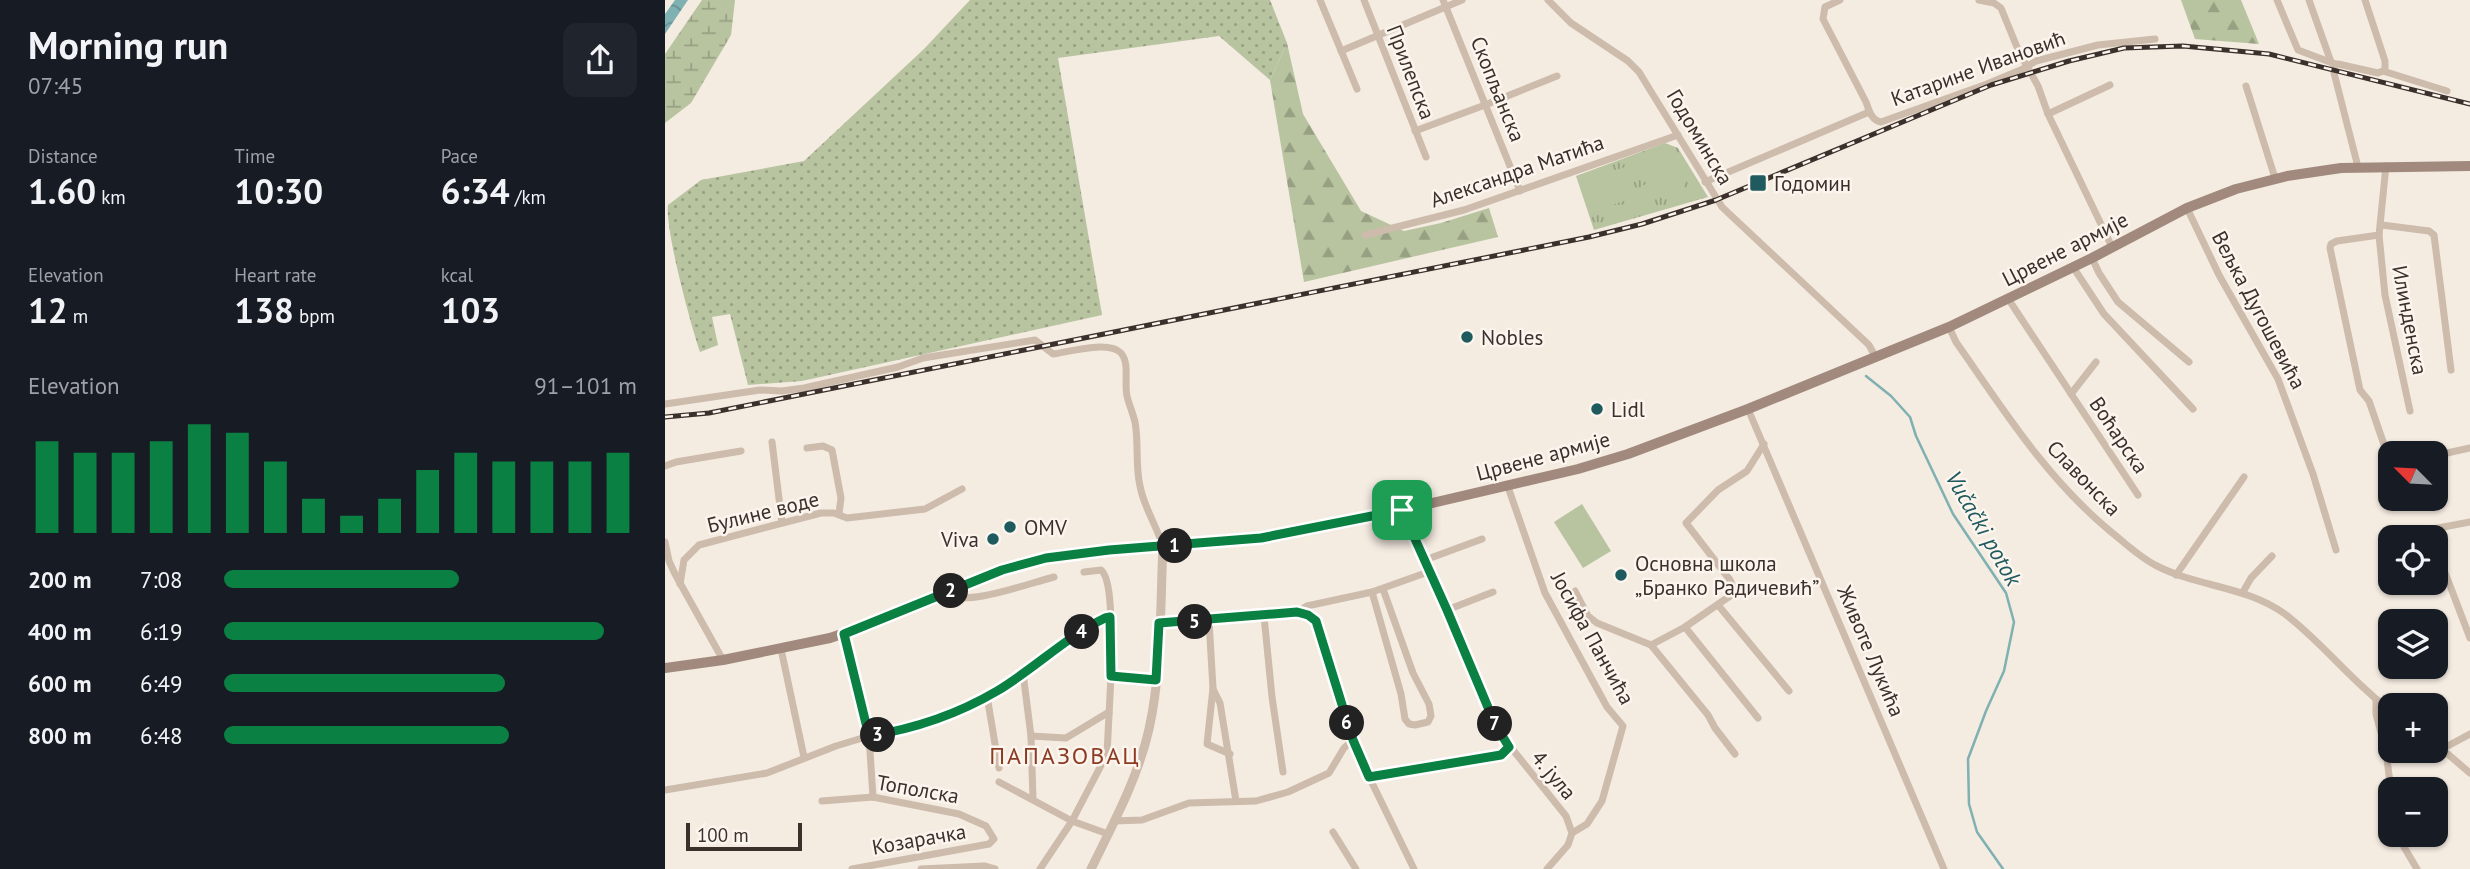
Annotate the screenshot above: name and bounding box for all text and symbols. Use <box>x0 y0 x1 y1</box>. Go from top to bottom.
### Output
text: Morning run <box>28 20 228 69</box>
street label: Прилепска <box>1381 21 1441 123</box>
button: share <box>563 23 637 97</box>
street label: Катарине Ивановић <box>1887 24 2069 112</box>
street label: Скопљанска <box>1465 32 1531 146</box>
text: 07:45 <box>28 71 83 100</box>
street label: Годоминска <box>1661 84 1739 190</box>
street label: Александра Матића <box>1427 129 1607 213</box>
text: Distance <box>28 144 98 168</box>
text: Time <box>234 144 275 168</box>
text: Pace <box>441 144 478 168</box>
text: 1.60 <box>28 168 96 214</box>
text: 10:30 <box>234 168 323 214</box>
text: 6:34 <box>441 168 510 214</box>
place label: Годомин <box>1774 170 1851 197</box>
marker: Годомин <box>1748 173 1768 193</box>
text: km <box>96 185 126 209</box>
text: /km <box>510 185 546 209</box>
street label: Црвене армије <box>1998 206 2132 292</box>
street label: Вељка Дугошевића <box>2206 226 2312 394</box>
text: Elevation <box>28 263 104 287</box>
text: Heart rate <box>234 263 316 287</box>
text: kcal <box>441 263 473 287</box>
street label: Илинденска <box>2386 263 2434 377</box>
text: 12 <box>28 287 68 333</box>
text: 138 <box>234 287 294 333</box>
text: 103 <box>441 287 500 333</box>
text: m <box>68 304 88 328</box>
text: bpm <box>294 304 335 328</box>
place label: Nobles <box>1481 324 1543 351</box>
marker: Nobles <box>1459 329 1475 345</box>
text: Elevation <box>28 371 120 400</box>
text: 91–101 m <box>534 371 637 400</box>
street label: Воћарска <box>2084 391 2154 479</box>
place label: Lidl <box>1611 396 1645 423</box>
marker: Lidl <box>1589 401 1605 417</box>
street label: Црвене армије <box>1473 425 1613 487</box>
street label: Славонска <box>2041 434 2127 522</box>
north arrow <box>2378 441 2448 511</box>
map controls <box>2378 441 2448 847</box>
water label: Vučački potok <box>1939 465 2029 592</box>
pin <box>1372 480 1432 540</box>
street label: Булине воде <box>704 485 822 539</box>
icon: arrive <box>1383 491 1421 529</box>
place label: OMV <box>1024 514 1067 541</box>
marker: OMV <box>1002 519 1018 535</box>
button: locate <box>2378 525 2448 595</box>
place label: Viva <box>940 526 979 553</box>
pin: 1 <box>1157 528 1193 564</box>
marker: Viva <box>985 531 1001 547</box>
text: 1 <box>1169 533 1180 557</box>
place label: Основна школа „Бранко Радичевић” <box>1635 550 1819 601</box>
text: 200 m <box>28 565 91 594</box>
text: 7:08 <box>140 565 183 594</box>
street label: Јосифа Панчића <box>1545 566 1641 709</box>
marker: Основна школа „Бранко Радичевић” <box>1613 567 1629 583</box>
pin: 2 <box>933 574 969 608</box>
text: 2 <box>945 578 956 602</box>
street label: Животе Лукића <box>1831 580 1911 721</box>
pin: 5 <box>1177 604 1213 640</box>
text: 5 <box>1189 609 1200 633</box>
button: layers <box>2378 609 2448 679</box>
pin: 4 <box>1065 614 1099 650</box>
text: 400 m <box>28 617 91 646</box>
text: 6:19 <box>140 617 183 646</box>
text: 4 <box>1076 619 1087 643</box>
text: 600 m <box>28 669 91 698</box>
text: 6:49 <box>140 669 183 698</box>
button: + <box>2378 693 2448 763</box>
pin: 6 <box>1329 706 1365 740</box>
pin: 7 <box>1477 706 1513 742</box>
text: 6 <box>1341 710 1352 734</box>
text: 7 <box>1489 711 1500 735</box>
pin: 3 <box>861 718 895 752</box>
text: 800 m <box>28 721 91 750</box>
text: 6:48 <box>140 721 183 750</box>
text: 3 <box>872 722 883 746</box>
district label: ПАПАЗОВАЦ <box>989 740 1141 771</box>
street label: 4. јула <box>1526 745 1582 805</box>
street label: Тополска <box>875 768 961 810</box>
button: − <box>2378 777 2448 847</box>
street label: Козарачка <box>870 817 968 861</box>
scale bar <box>686 820 801 852</box>
text: 100 m <box>697 823 749 847</box>

